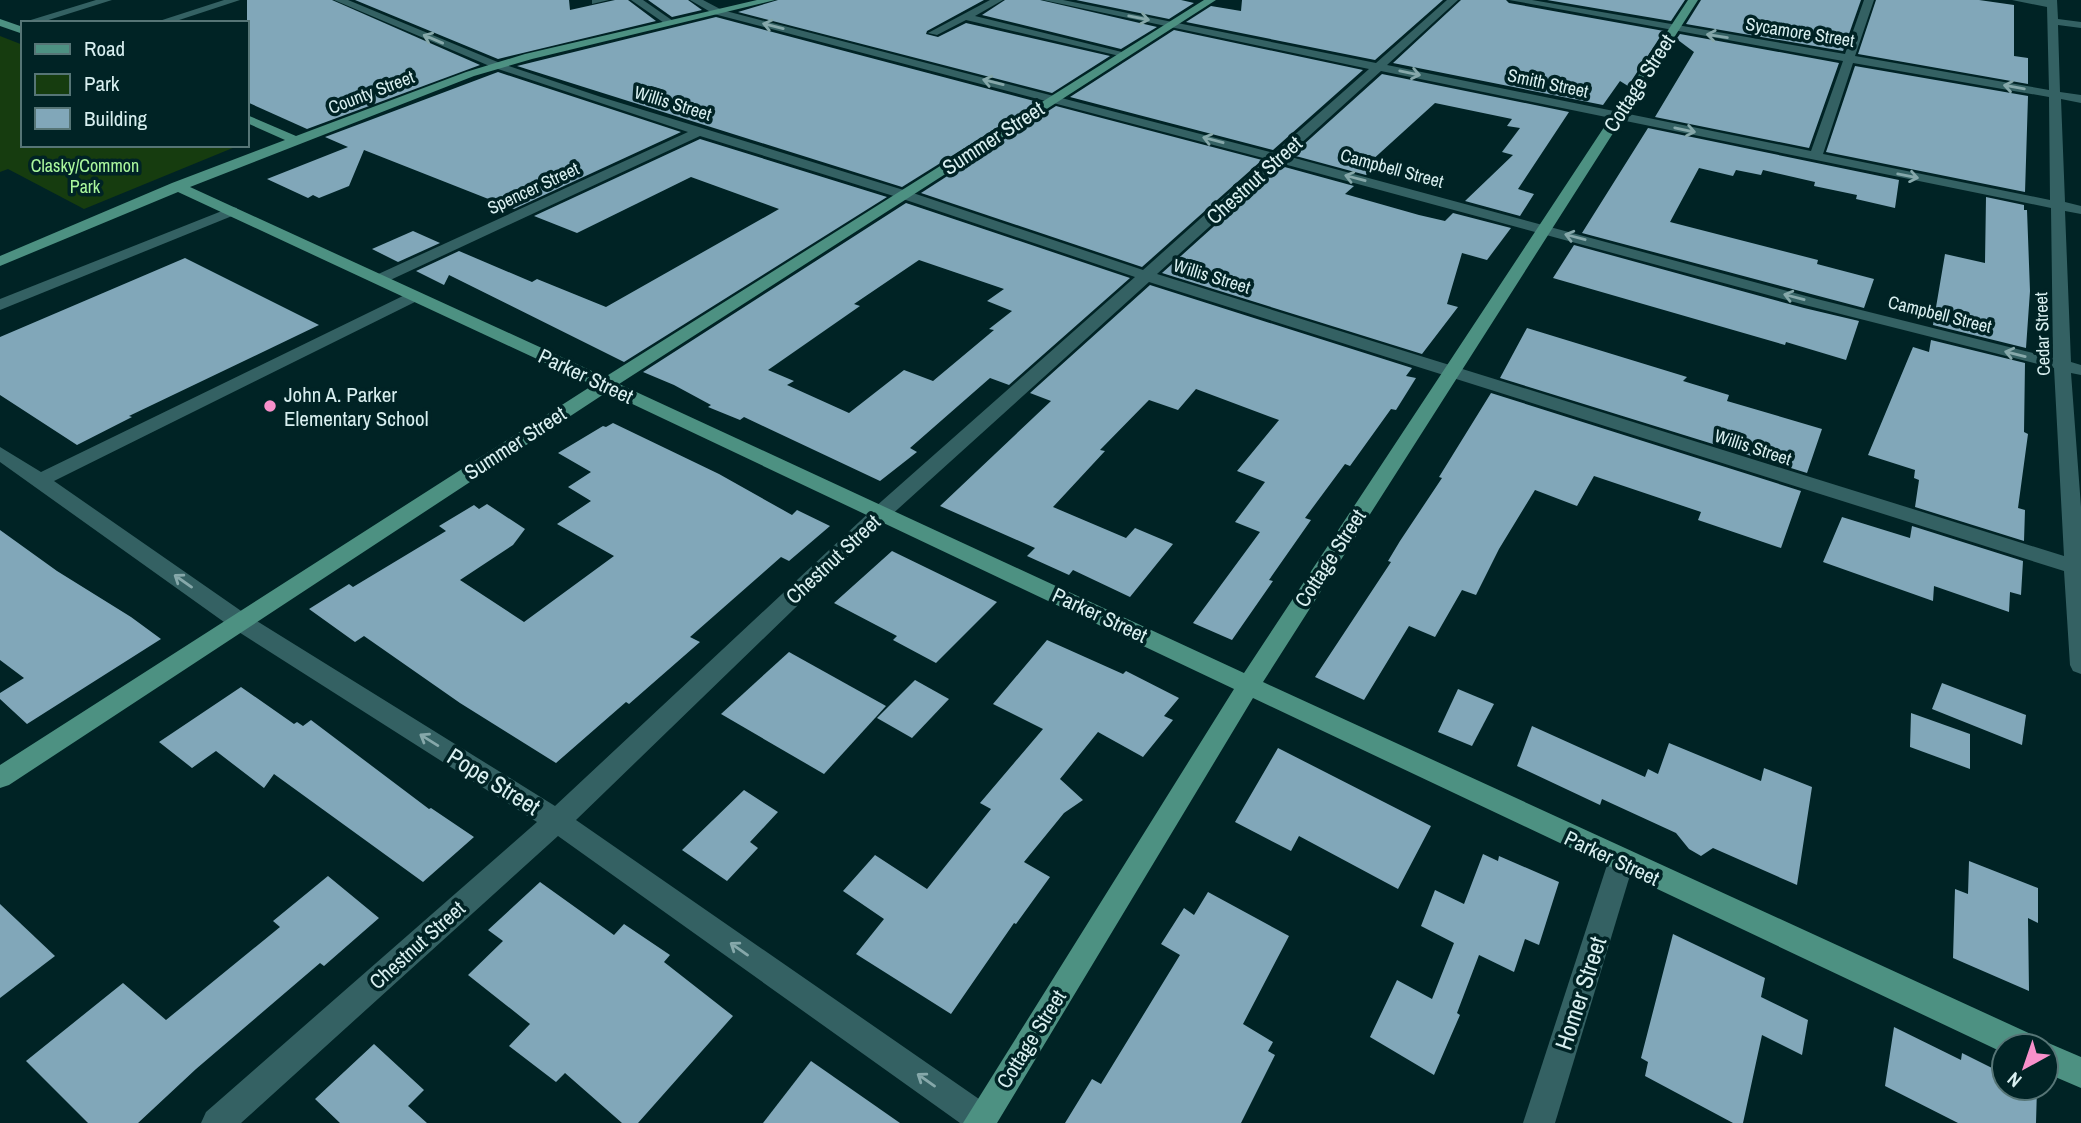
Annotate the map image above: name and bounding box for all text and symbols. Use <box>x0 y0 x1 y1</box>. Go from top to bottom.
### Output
street label: Sycamore Street <box>1744 11 1856 53</box>
one-way arrow <box>1127 12 1150 26</box>
one-way arrow <box>762 19 784 32</box>
legend <box>21 21 248 147</box>
street label: Cottage Street <box>1597 28 1682 137</box>
one-way arrow <box>1706 29 1729 42</box>
one-way arrow <box>423 32 445 45</box>
text: Road <box>84 34 125 63</box>
street label: Smith Street <box>1505 62 1591 104</box>
street label: County Street <box>324 64 418 120</box>
one-way arrow <box>1398 66 1421 80</box>
text: Park <box>84 69 120 98</box>
one-way arrow <box>982 75 1005 88</box>
street label: Willis Street <box>631 79 715 127</box>
one-way arrow <box>2003 80 2026 93</box>
street label: Summer Street <box>937 94 1050 182</box>
text: Building <box>84 104 148 133</box>
one-way arrow <box>1673 124 1696 137</box>
street label: Chestnut Street <box>1200 129 1308 231</box>
one-way arrow <box>1202 133 1225 146</box>
street label: Campbell Street <box>1338 142 1446 194</box>
park label: Clasky/Common Park <box>31 153 139 199</box>
street label: Spencer Street <box>483 156 583 220</box>
one-way arrow <box>1896 170 1919 183</box>
one-way arrow <box>1344 171 1367 184</box>
one-way arrow <box>1564 230 1587 243</box>
street label: Willis Street <box>1170 252 1254 300</box>
street label: Campbell Street <box>1886 289 1994 339</box>
one-way arrow <box>1784 290 1806 303</box>
street label: Cedar Street <box>2028 292 2056 376</box>
street label: Parker Street <box>534 341 638 411</box>
one-way arrow <box>2004 346 2026 359</box>
place label: John A. Parker Elementary School <box>284 380 429 433</box>
marker: John A. Parker Elementary School <box>262 398 278 414</box>
street label: Summer Street <box>459 399 572 487</box>
street label: Willis Street <box>1711 423 1795 471</box>
street label: Cottage Street <box>1288 503 1373 612</box>
street label: Chestnut Street <box>779 507 887 610</box>
one-way arrow <box>174 574 193 588</box>
street label: Parker Street <box>1048 580 1152 650</box>
one-way arrow <box>419 733 439 747</box>
street label: Pope Street <box>441 740 547 822</box>
street label: Parker Street <box>1560 823 1664 893</box>
street label: Chestnut Street <box>363 894 471 996</box>
street label: Homer Street <box>1547 932 1613 1054</box>
one-way arrow <box>730 942 749 956</box>
street label: Cottage Street <box>989 984 1073 1094</box>
north arrow <box>1990 1032 2060 1102</box>
text: N <box>2001 1066 2027 1094</box>
one-way arrow <box>917 1073 936 1087</box>

